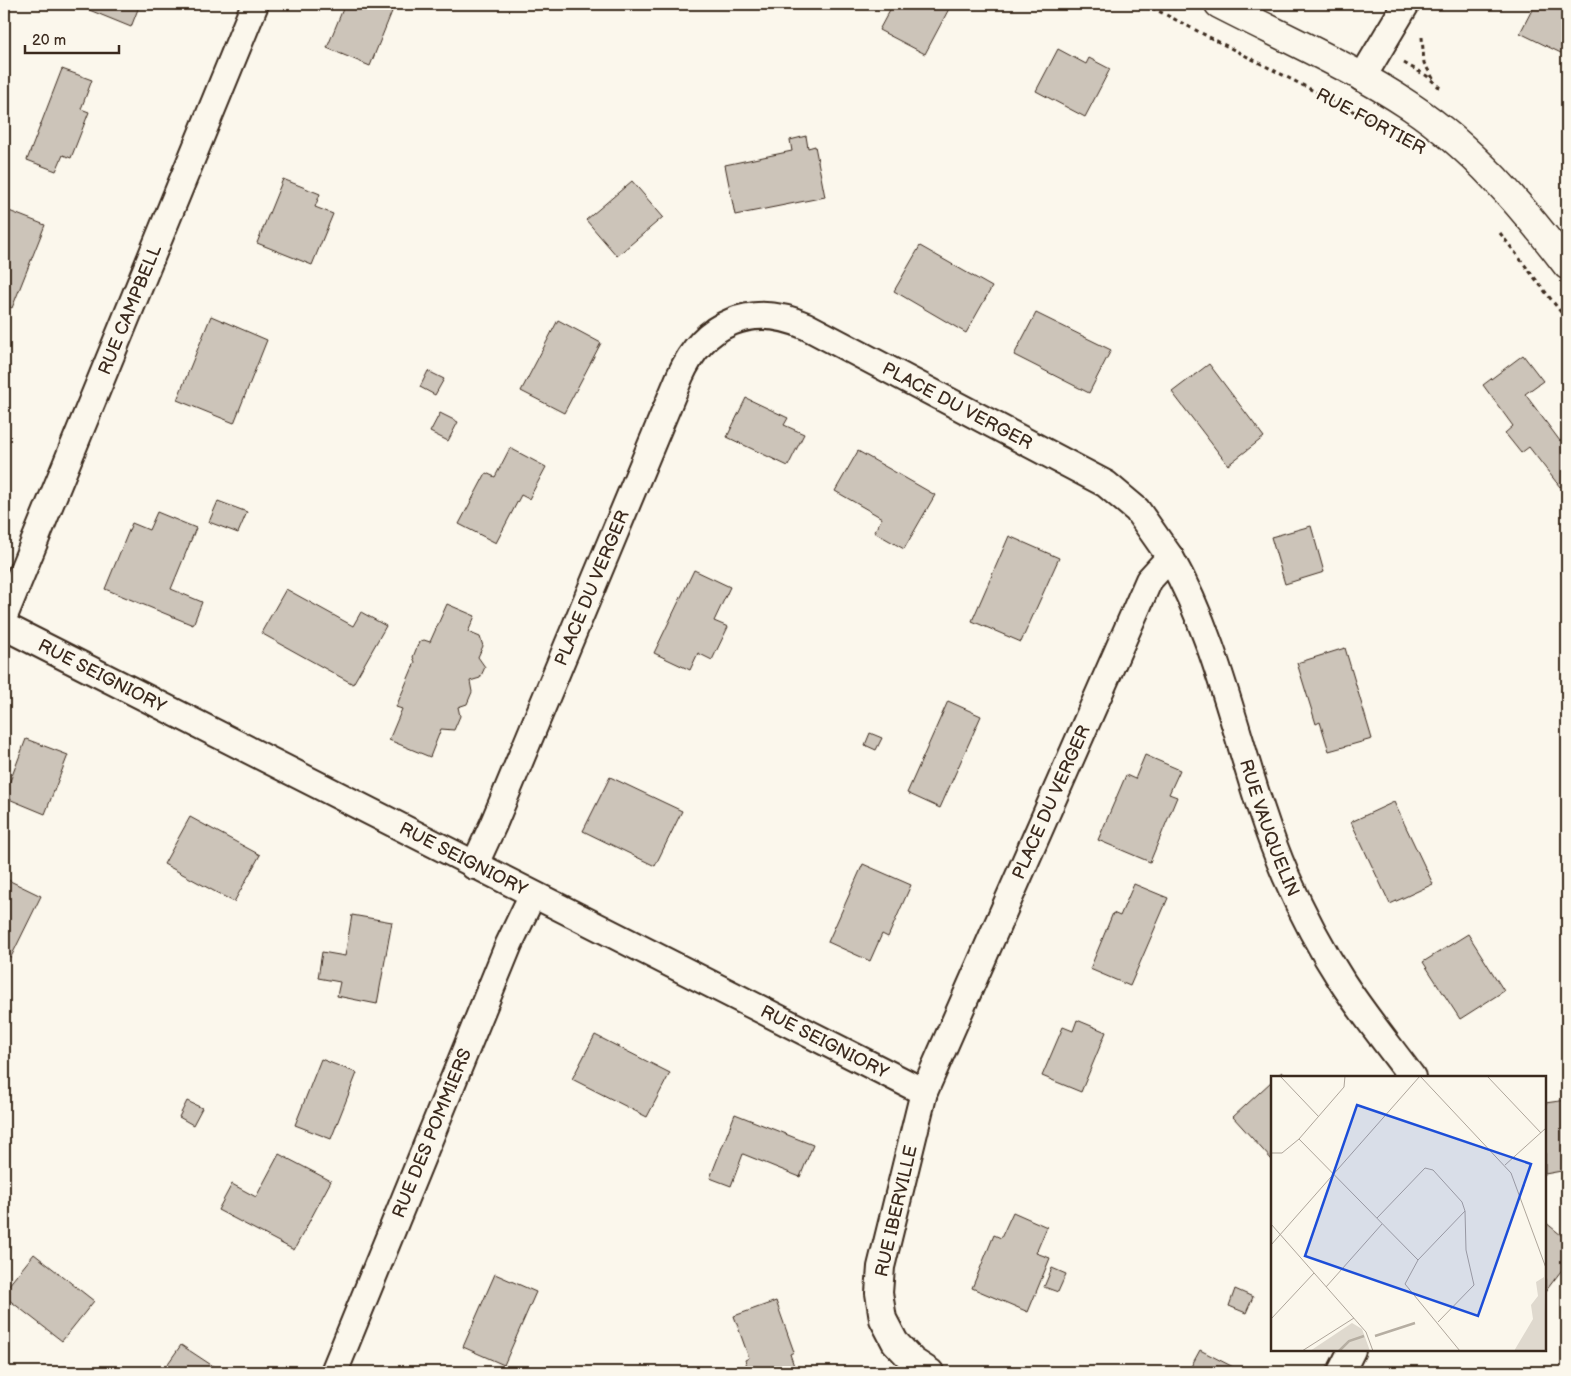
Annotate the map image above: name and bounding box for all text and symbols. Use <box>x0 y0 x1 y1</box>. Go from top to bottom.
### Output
scale bar <box>25 22 119 54</box>
text: 20 m <box>32 31 66 50</box>
street label: RUE FORTIER <box>1312 84 1429 159</box>
street label: RUE CAMPBELL <box>94 241 166 378</box>
street label: PLACE DU VERGER <box>879 358 1036 454</box>
street label: PLACE DU VERGER <box>551 507 634 669</box>
street label: RUE SEIGNIORY <box>35 635 170 717</box>
street label: PLACE DU VERGER <box>1008 722 1095 882</box>
street label: RUE VAUQUELIN <box>1235 757 1304 900</box>
street label: RUE SEIGNIORY <box>396 818 531 900</box>
street label: RUE SEIGNIORY <box>757 1001 892 1083</box>
street label: RUE DES POMMIERS <box>388 1046 476 1221</box>
inset map <box>1271 1076 1546 1351</box>
street label: RUE IBERVILLE <box>871 1143 922 1279</box>

